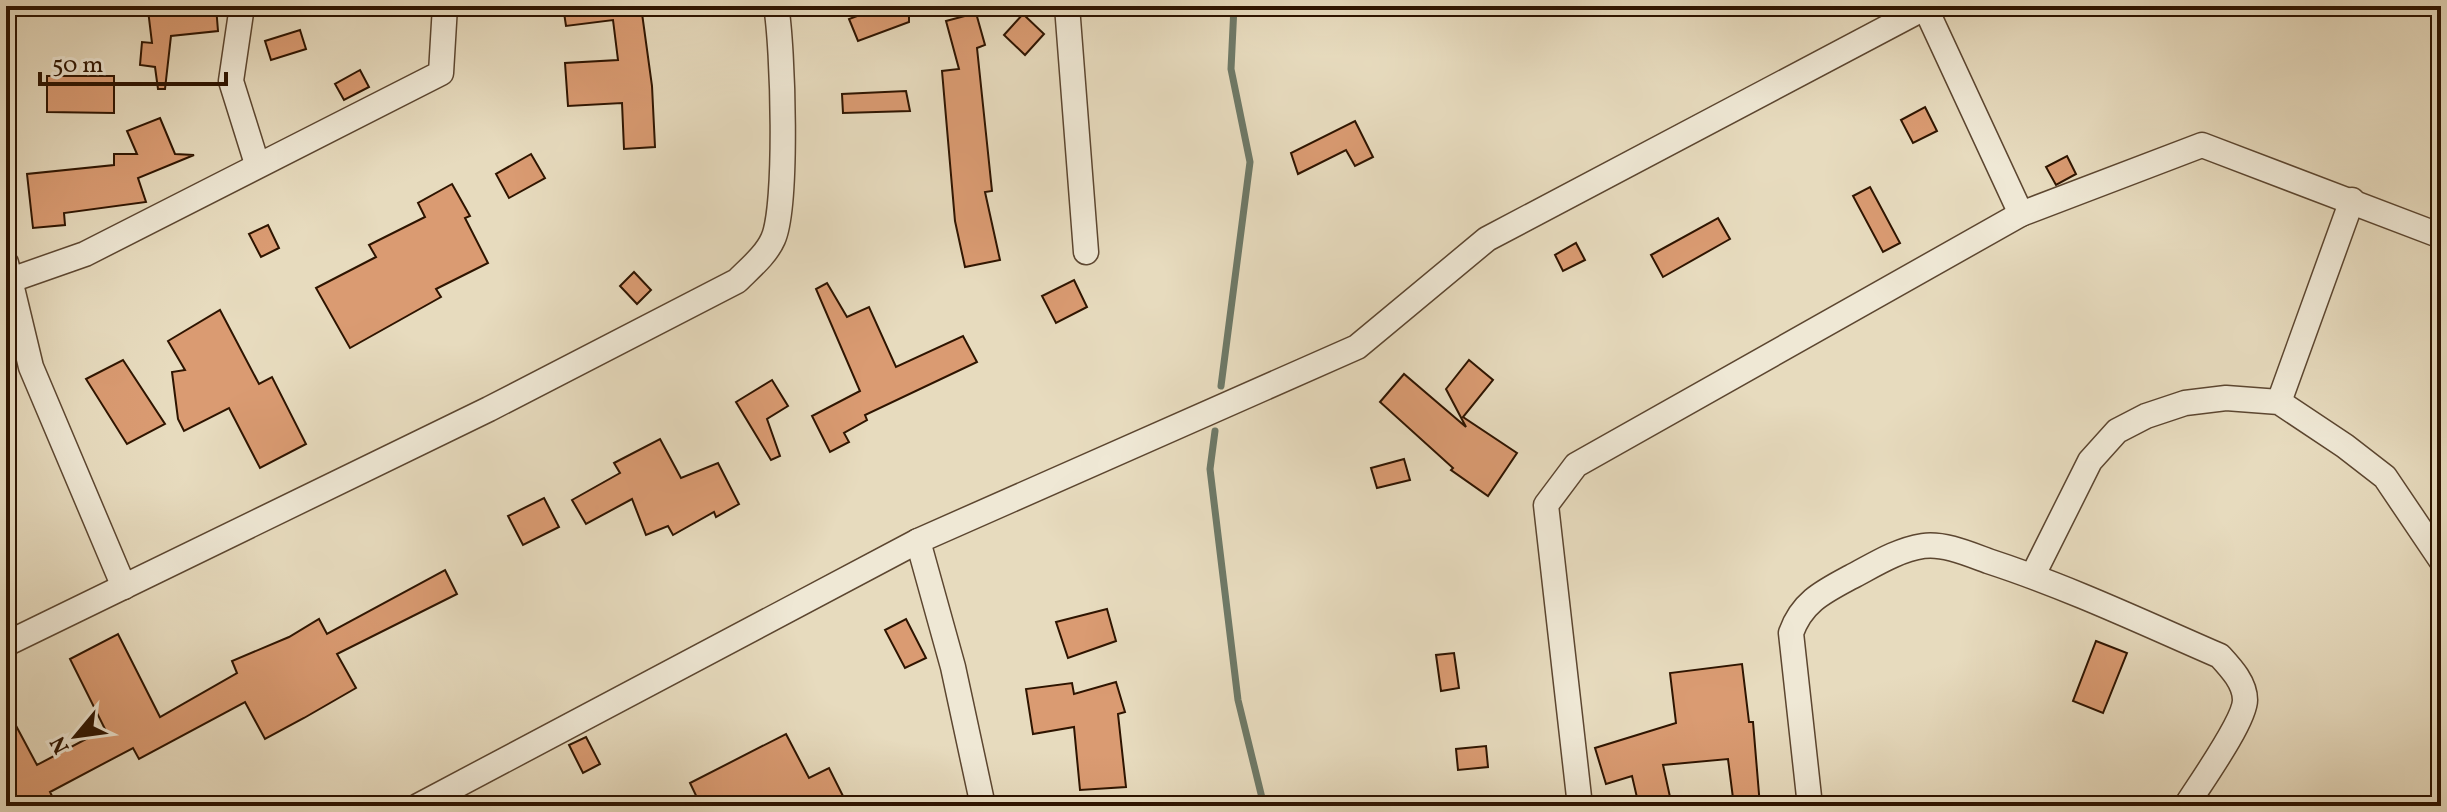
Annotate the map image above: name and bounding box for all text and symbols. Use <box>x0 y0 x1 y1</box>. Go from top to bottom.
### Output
scale bar <box>40 36 226 86</box>
text: 50 m <box>52 49 104 83</box>
north arrow <box>36 696 116 776</box>
text: N <box>43 730 78 759</box>

